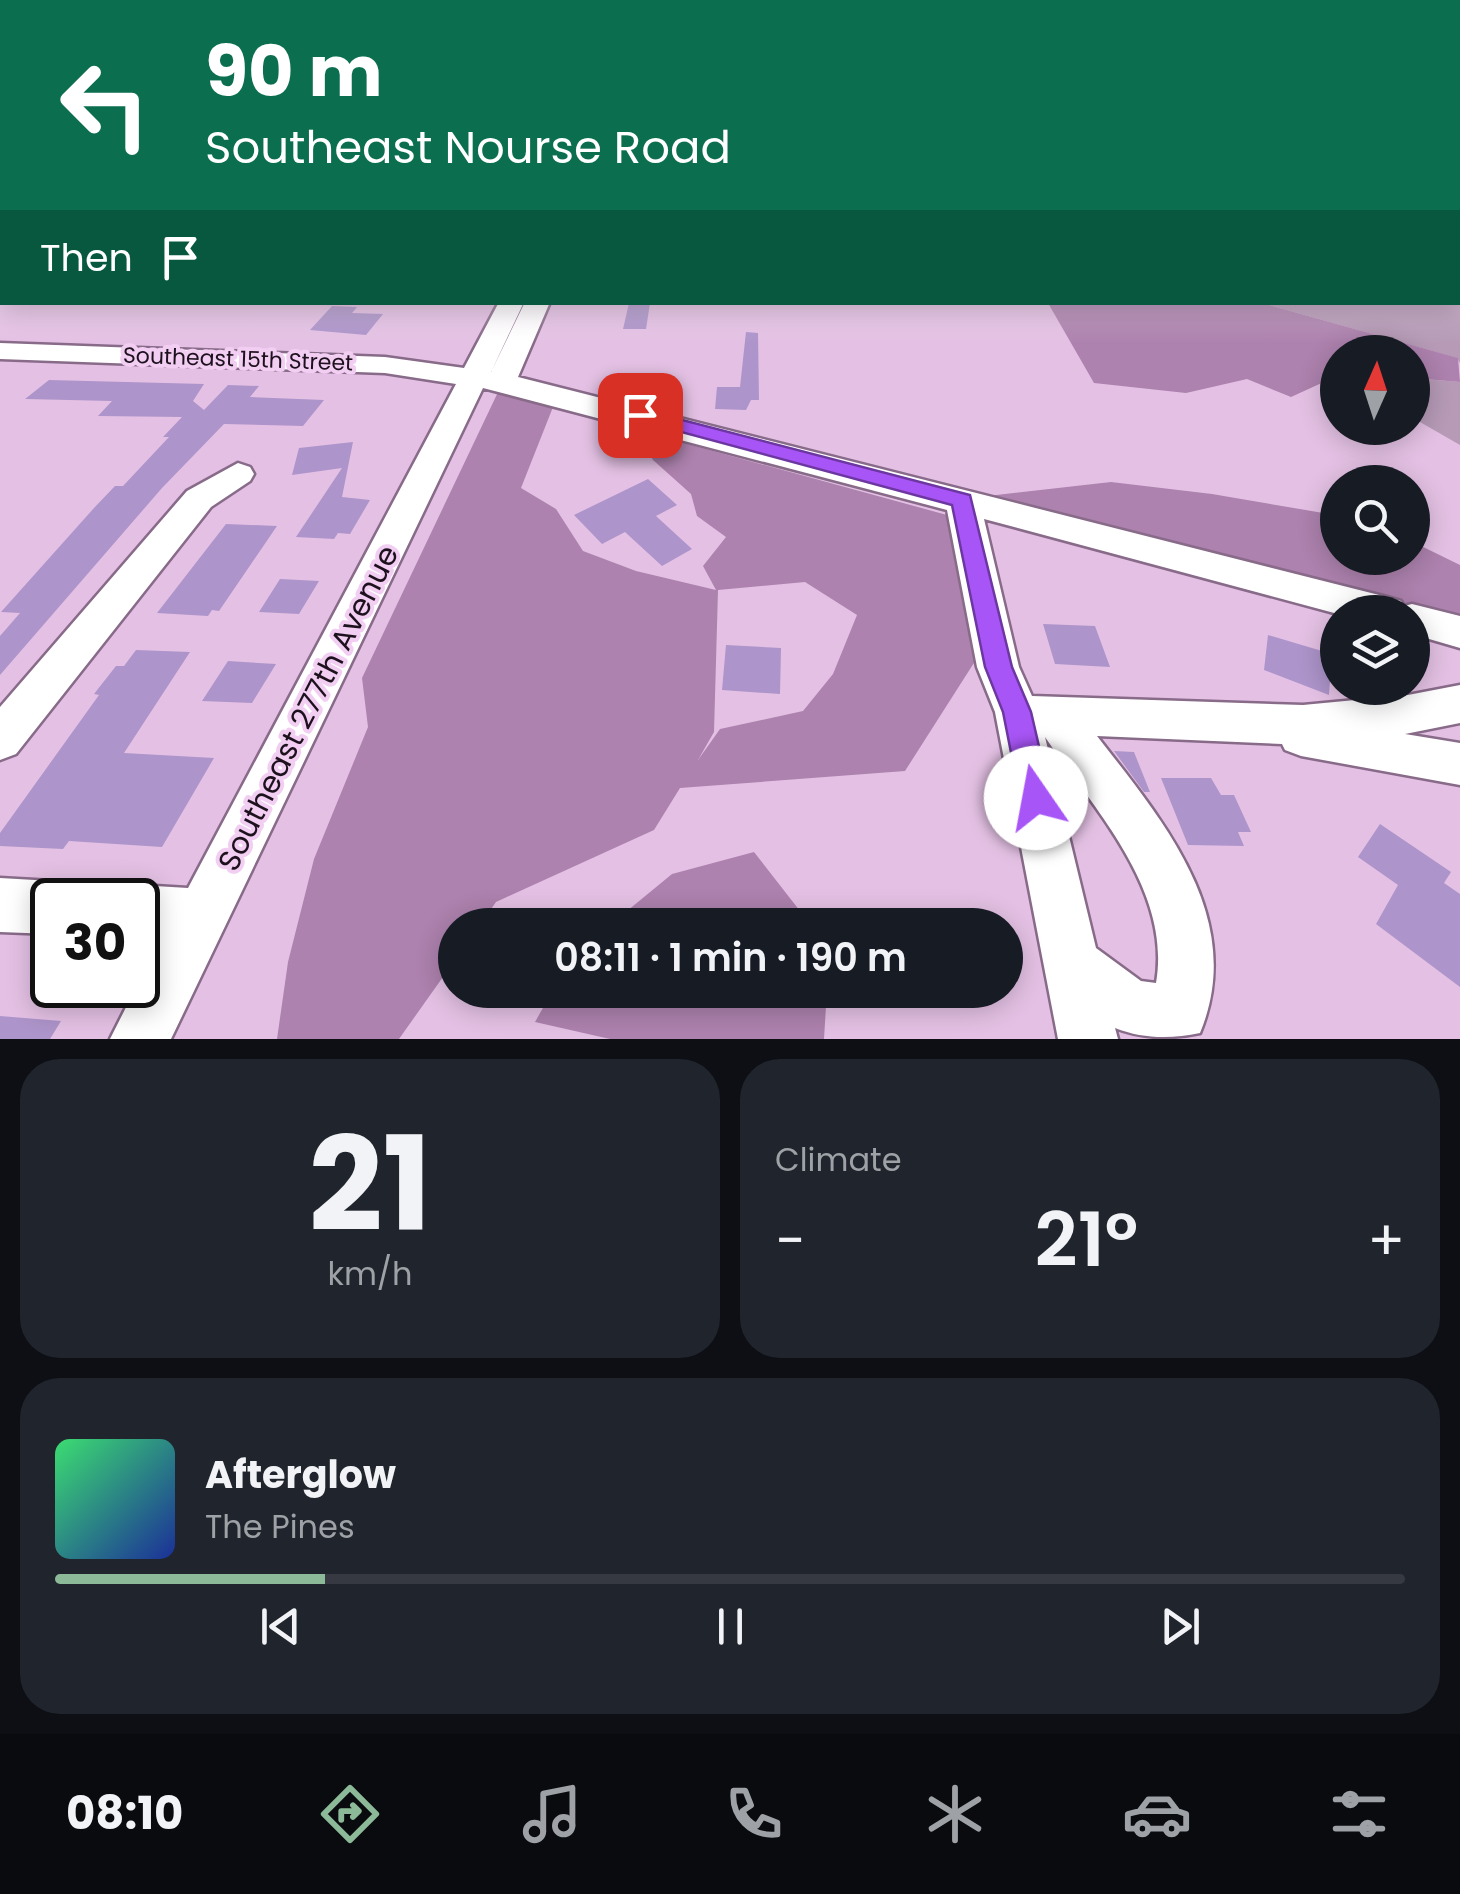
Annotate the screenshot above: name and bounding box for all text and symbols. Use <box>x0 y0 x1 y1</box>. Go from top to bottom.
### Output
text: 90 m <box>205 22 383 121</box>
icon: left <box>40 40 170 170</box>
text: Southeast Nourse Road <box>205 116 731 179</box>
icon: arrive <box>153 230 208 285</box>
text: Then <box>40 231 133 284</box>
north arrow <box>1320 335 1430 445</box>
map controls <box>1320 335 1430 705</box>
street label: Southeast 15th Street <box>122 339 354 379</box>
pin <box>598 373 683 458</box>
icon: arrive <box>613 388 668 443</box>
button: search <box>1320 465 1430 575</box>
street label: Southeast 277th Avenue <box>207 538 409 878</box>
button: layers <box>1320 595 1430 705</box>
position arrow <box>984 746 1088 850</box>
speed limit sign: 30 <box>30 878 160 1008</box>
text: 08:11 · 1 min · 190 m <box>554 931 907 984</box>
text: 21 <box>308 1093 432 1276</box>
text: Climate <box>775 1137 902 1182</box>
text: 21° <box>1035 1187 1138 1292</box>
text: − <box>775 1202 805 1279</box>
text: + <box>1367 1202 1405 1279</box>
text: km/h <box>327 1251 413 1296</box>
text: Afterglow <box>205 1448 396 1501</box>
text: The Pines <box>205 1504 355 1549</box>
icon: previous <box>253 1599 308 1654</box>
icon: pause <box>703 1599 758 1654</box>
icon: next <box>1153 1599 1208 1654</box>
icon: directions <box>315 1779 385 1849</box>
icon: music <box>517 1779 587 1849</box>
icon: phone <box>719 1779 789 1849</box>
icon: climate <box>920 1779 990 1849</box>
icon: car <box>1122 1779 1192 1849</box>
icon: filters <box>1324 1779 1394 1849</box>
text: 08:10 <box>66 1782 183 1845</box>

